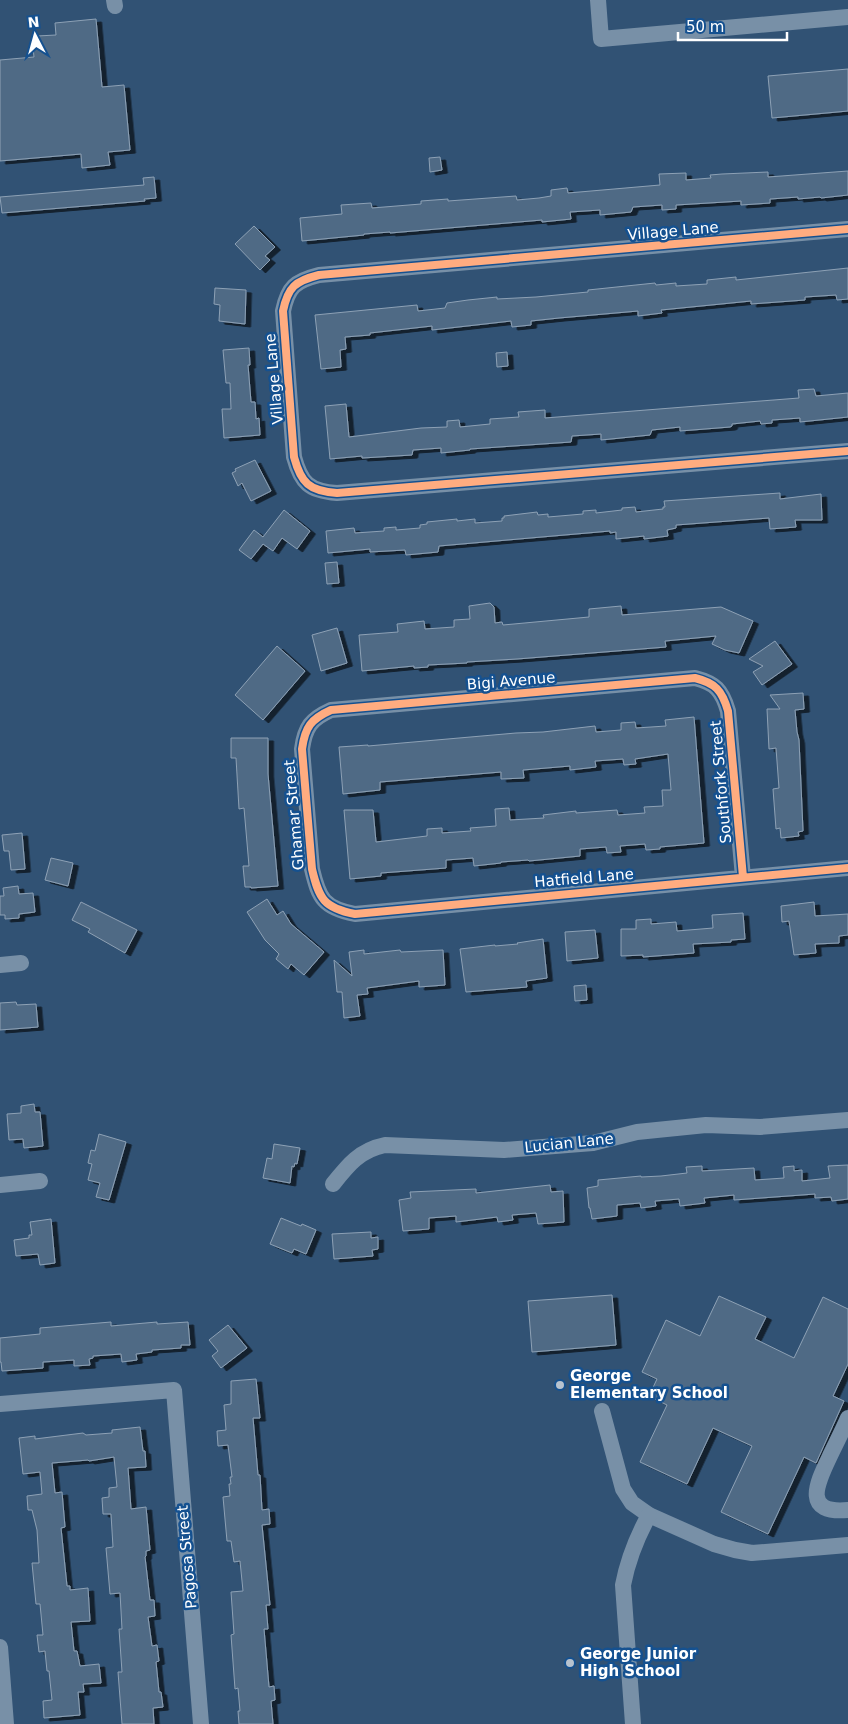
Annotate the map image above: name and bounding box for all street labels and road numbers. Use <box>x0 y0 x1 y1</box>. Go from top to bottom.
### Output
street label: Village Lane <box>627 218 719 244</box>
street label: Village Lane <box>261 333 287 425</box>
street label: Bigi Avenue <box>466 668 556 694</box>
street label: Southfork Street <box>707 720 735 844</box>
street label: Ghamar Street <box>280 759 308 871</box>
street label: Hatfield Lane <box>534 865 634 891</box>
street label: Lucian Lane <box>523 1129 615 1157</box>
street label: Pagosa Street <box>174 1504 200 1609</box>

